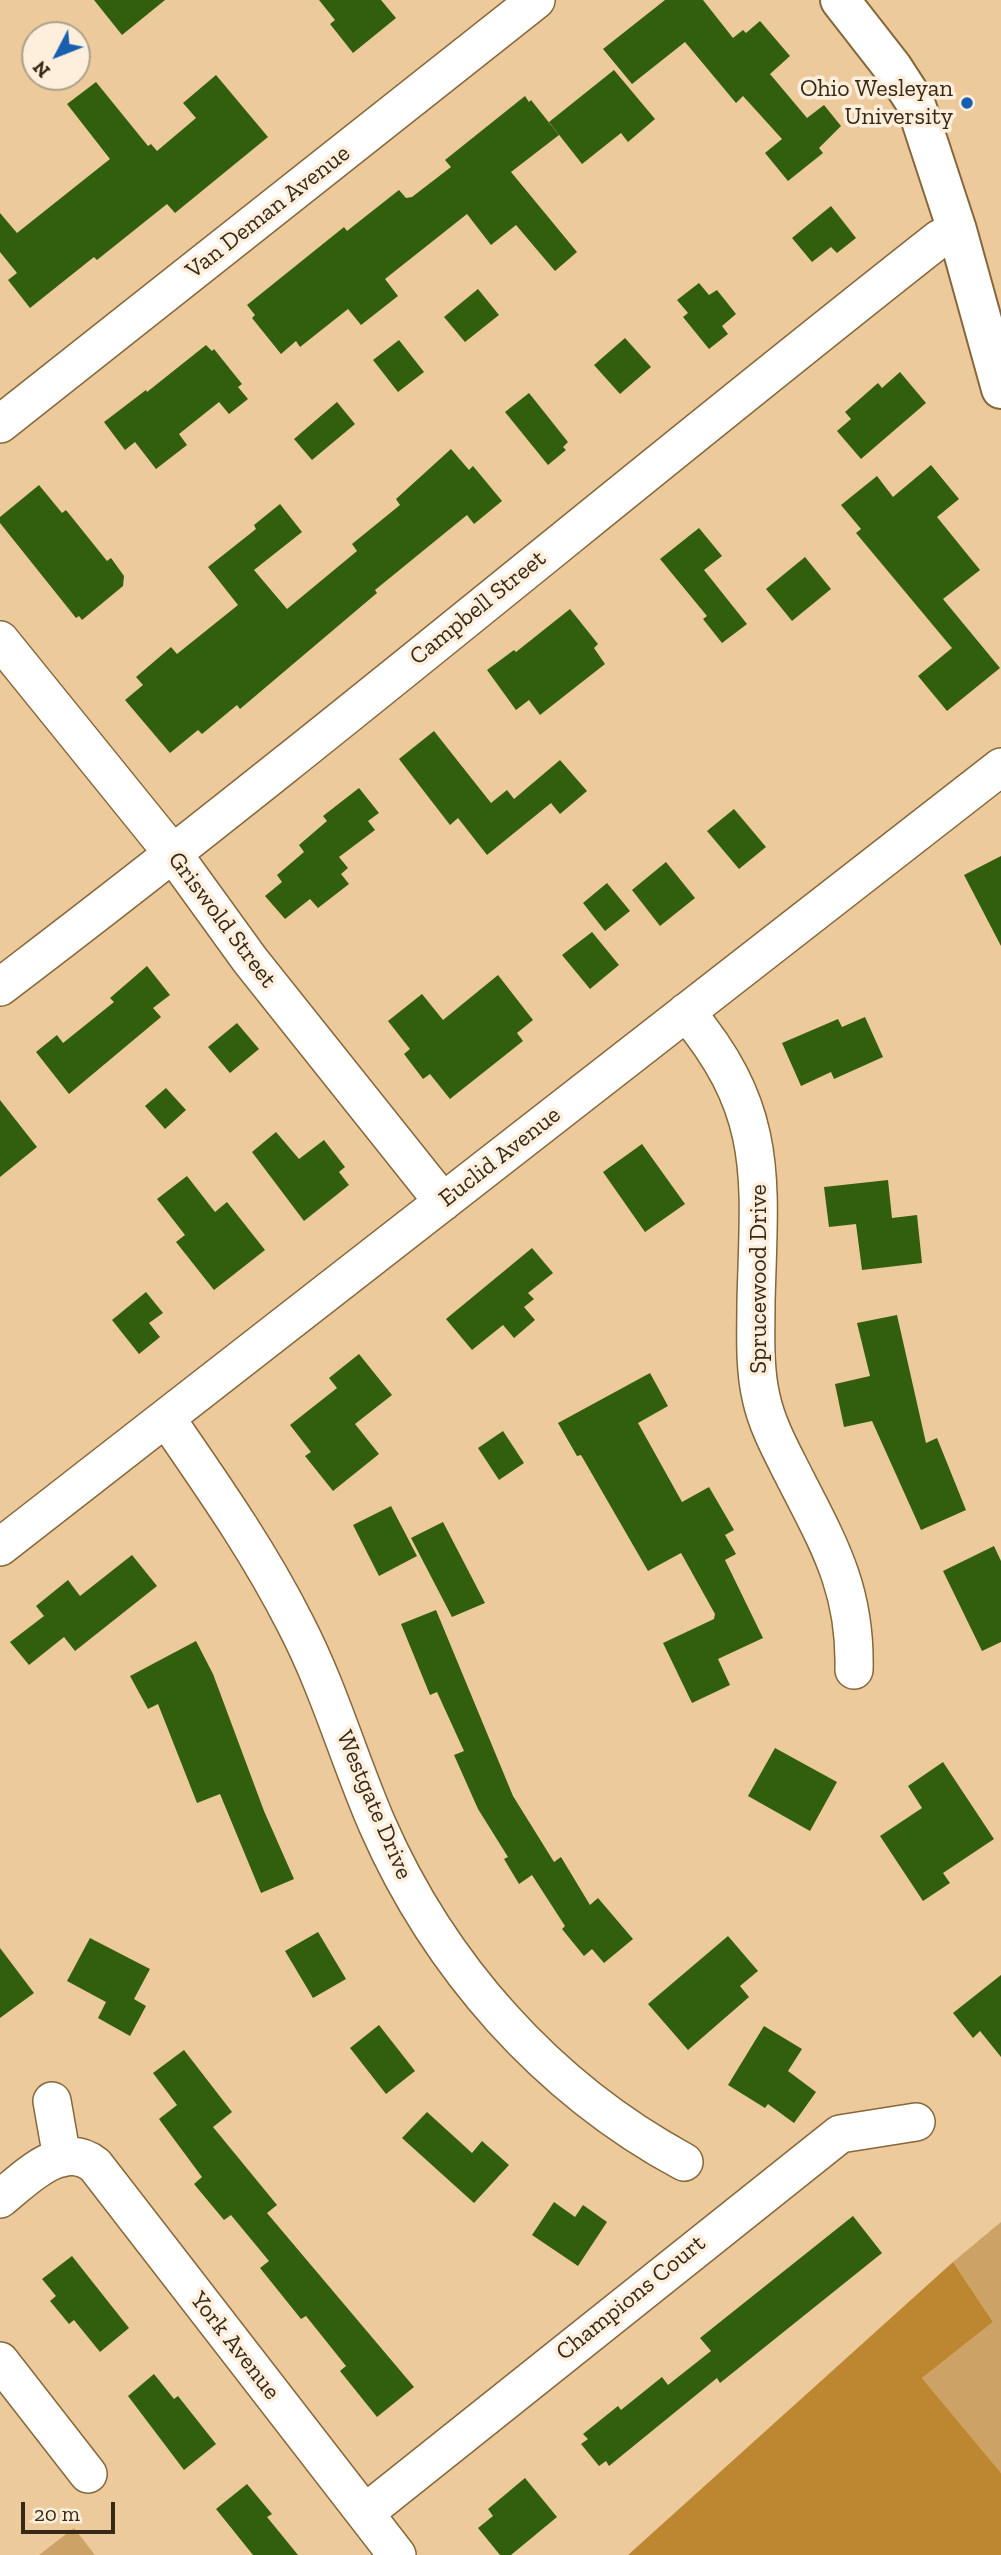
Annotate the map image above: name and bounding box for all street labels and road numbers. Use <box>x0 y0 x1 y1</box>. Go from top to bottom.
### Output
street label: Van Deman Avenue <box>180 139 356 285</box>
street label: Campbell Street <box>404 544 552 672</box>
street label: Griswold Street <box>162 846 282 994</box>
street label: Euclid Avenue <box>433 1101 567 1213</box>
street label: Sprucewood Drive <box>745 1184 773 1374</box>
street label: Westgate Drive <box>330 1726 418 1884</box>
street label: Champions Court <box>551 2229 711 2367</box>
street label: York Avenue <box>184 2286 286 2406</box>

